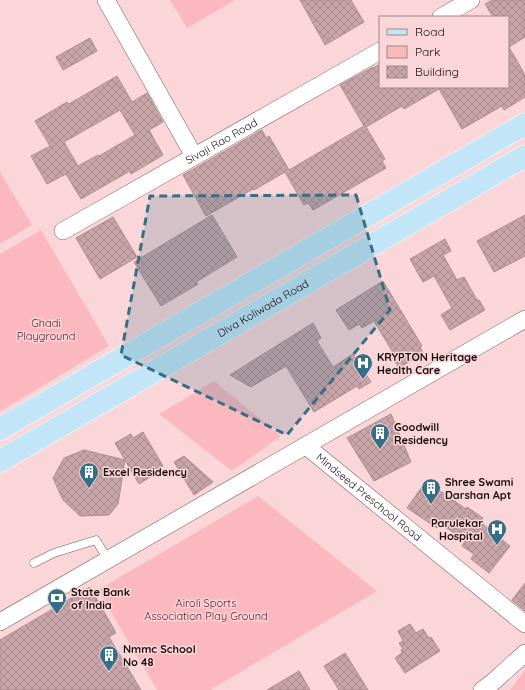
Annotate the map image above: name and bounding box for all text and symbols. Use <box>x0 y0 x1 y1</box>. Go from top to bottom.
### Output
legend <box>379 16 509 88</box>
text: Road <box>415 24 445 39</box>
text: Park <box>415 44 440 59</box>
text: Building <box>415 64 459 79</box>
street label: Sivaji Rao Road <box>183 115 260 167</box>
street label: Diva Koliwada Road <box>215 276 311 340</box>
park label: Ghadi Playground <box>17 316 75 343</box>
place label: KRYPTON Heritage Health Care <box>377 350 478 377</box>
hospital icon: KRYPTON Heritage Health Care <box>352 352 374 380</box>
place label: Goodwill Residency <box>394 420 448 447</box>
building icon: Goodwill Residency <box>369 422 391 450</box>
street label: Mindseed Preschool Road <box>313 450 424 544</box>
building icon: Excel Residency <box>78 461 100 489</box>
place label: Excel Residency <box>103 465 187 479</box>
place label: Shree Swami Darshan Apt <box>445 475 513 502</box>
building icon: Shree Swami Darshan Apt <box>420 477 442 505</box>
place label: Parulekar Hospital <box>431 516 483 543</box>
hospital icon: Parulekar Hospital <box>486 518 508 546</box>
place label: State Bank of India <box>71 585 130 612</box>
bank icon: State Bank of India <box>46 587 68 615</box>
park label: Airoli Sports Association Play Ground <box>144 596 268 623</box>
place label: Nmmc School No 48 <box>123 642 196 669</box>
building icon: Nmmc School No 48 <box>98 644 120 672</box>

